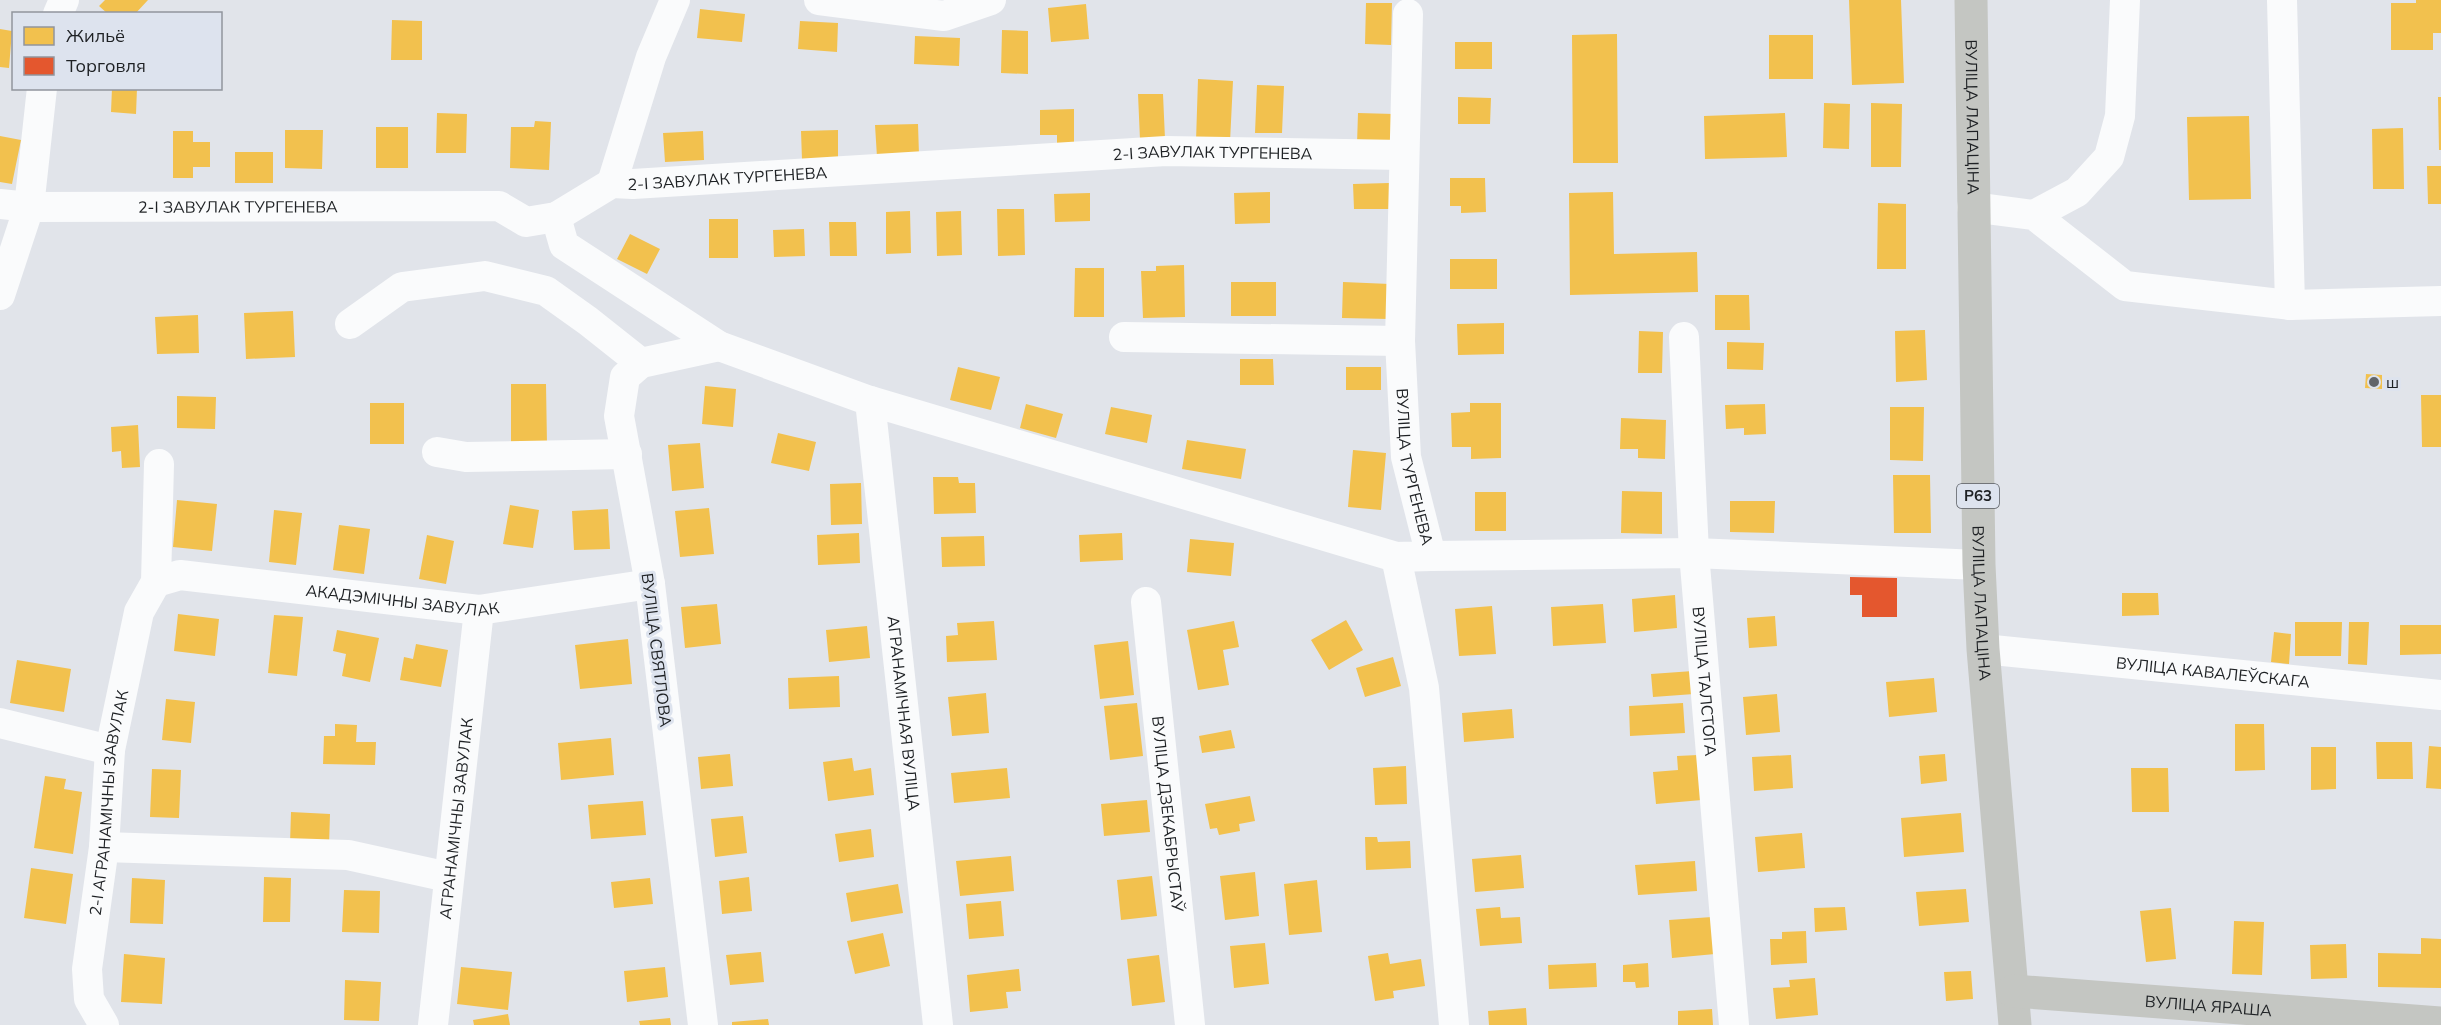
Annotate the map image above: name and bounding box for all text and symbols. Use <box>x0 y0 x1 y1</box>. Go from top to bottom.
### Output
legend <box>12 12 222 90</box>
text: Жильё <box>66 24 125 47</box>
street label: ВУЛІЦА ЛАПАЦІНА <box>1962 39 1984 195</box>
text: Торговля <box>66 54 146 77</box>
street label: 2-І ЗАВУЛАК ТУРГЕНЕВА <box>1112 141 1313 164</box>
street label: 2-І ЗАВУЛАК ТУРГЕНЕВА <box>627 162 828 194</box>
street label: 2-І ЗАВУЛАК ТУРГЕНЕВА <box>138 196 338 217</box>
place label: ш <box>2386 372 2399 392</box>
marker: ш <box>2367 375 2381 389</box>
street label: ВУЛІЦА ТУРГЕНЕВА <box>1392 388 1438 547</box>
road number: Р63 <box>1957 484 1999 508</box>
street label: ВУЛІЦА ЛАПАЦІНА <box>1968 525 1996 681</box>
street label: ВУЛІЦА СВЯТЛОВА <box>638 572 676 729</box>
street label: АКАДЭМІЧНЫ ЗАВУЛАК <box>305 580 501 620</box>
street label: ВУЛІЦА ТАЛСТОГА <box>1689 606 1721 757</box>
street label: АГРАНАМІЧНАЯ ВУЛІЦА <box>883 615 925 812</box>
street label: ВУЛІЦА КАВАЛЕЎСКАГА <box>2115 652 2311 692</box>
street label: 2-І АГРАНАМІЧНЫ ЗАВУЛАК <box>85 688 132 917</box>
street label: ВУЛІЦА ДЗЕКАБРЫСТАЎ <box>1148 715 1188 913</box>
street label: АГРАНАМІЧНЫ ЗАВУЛАК <box>435 716 477 920</box>
street label: ВУЛІЦА ЯРАША <box>2144 991 2273 1020</box>

